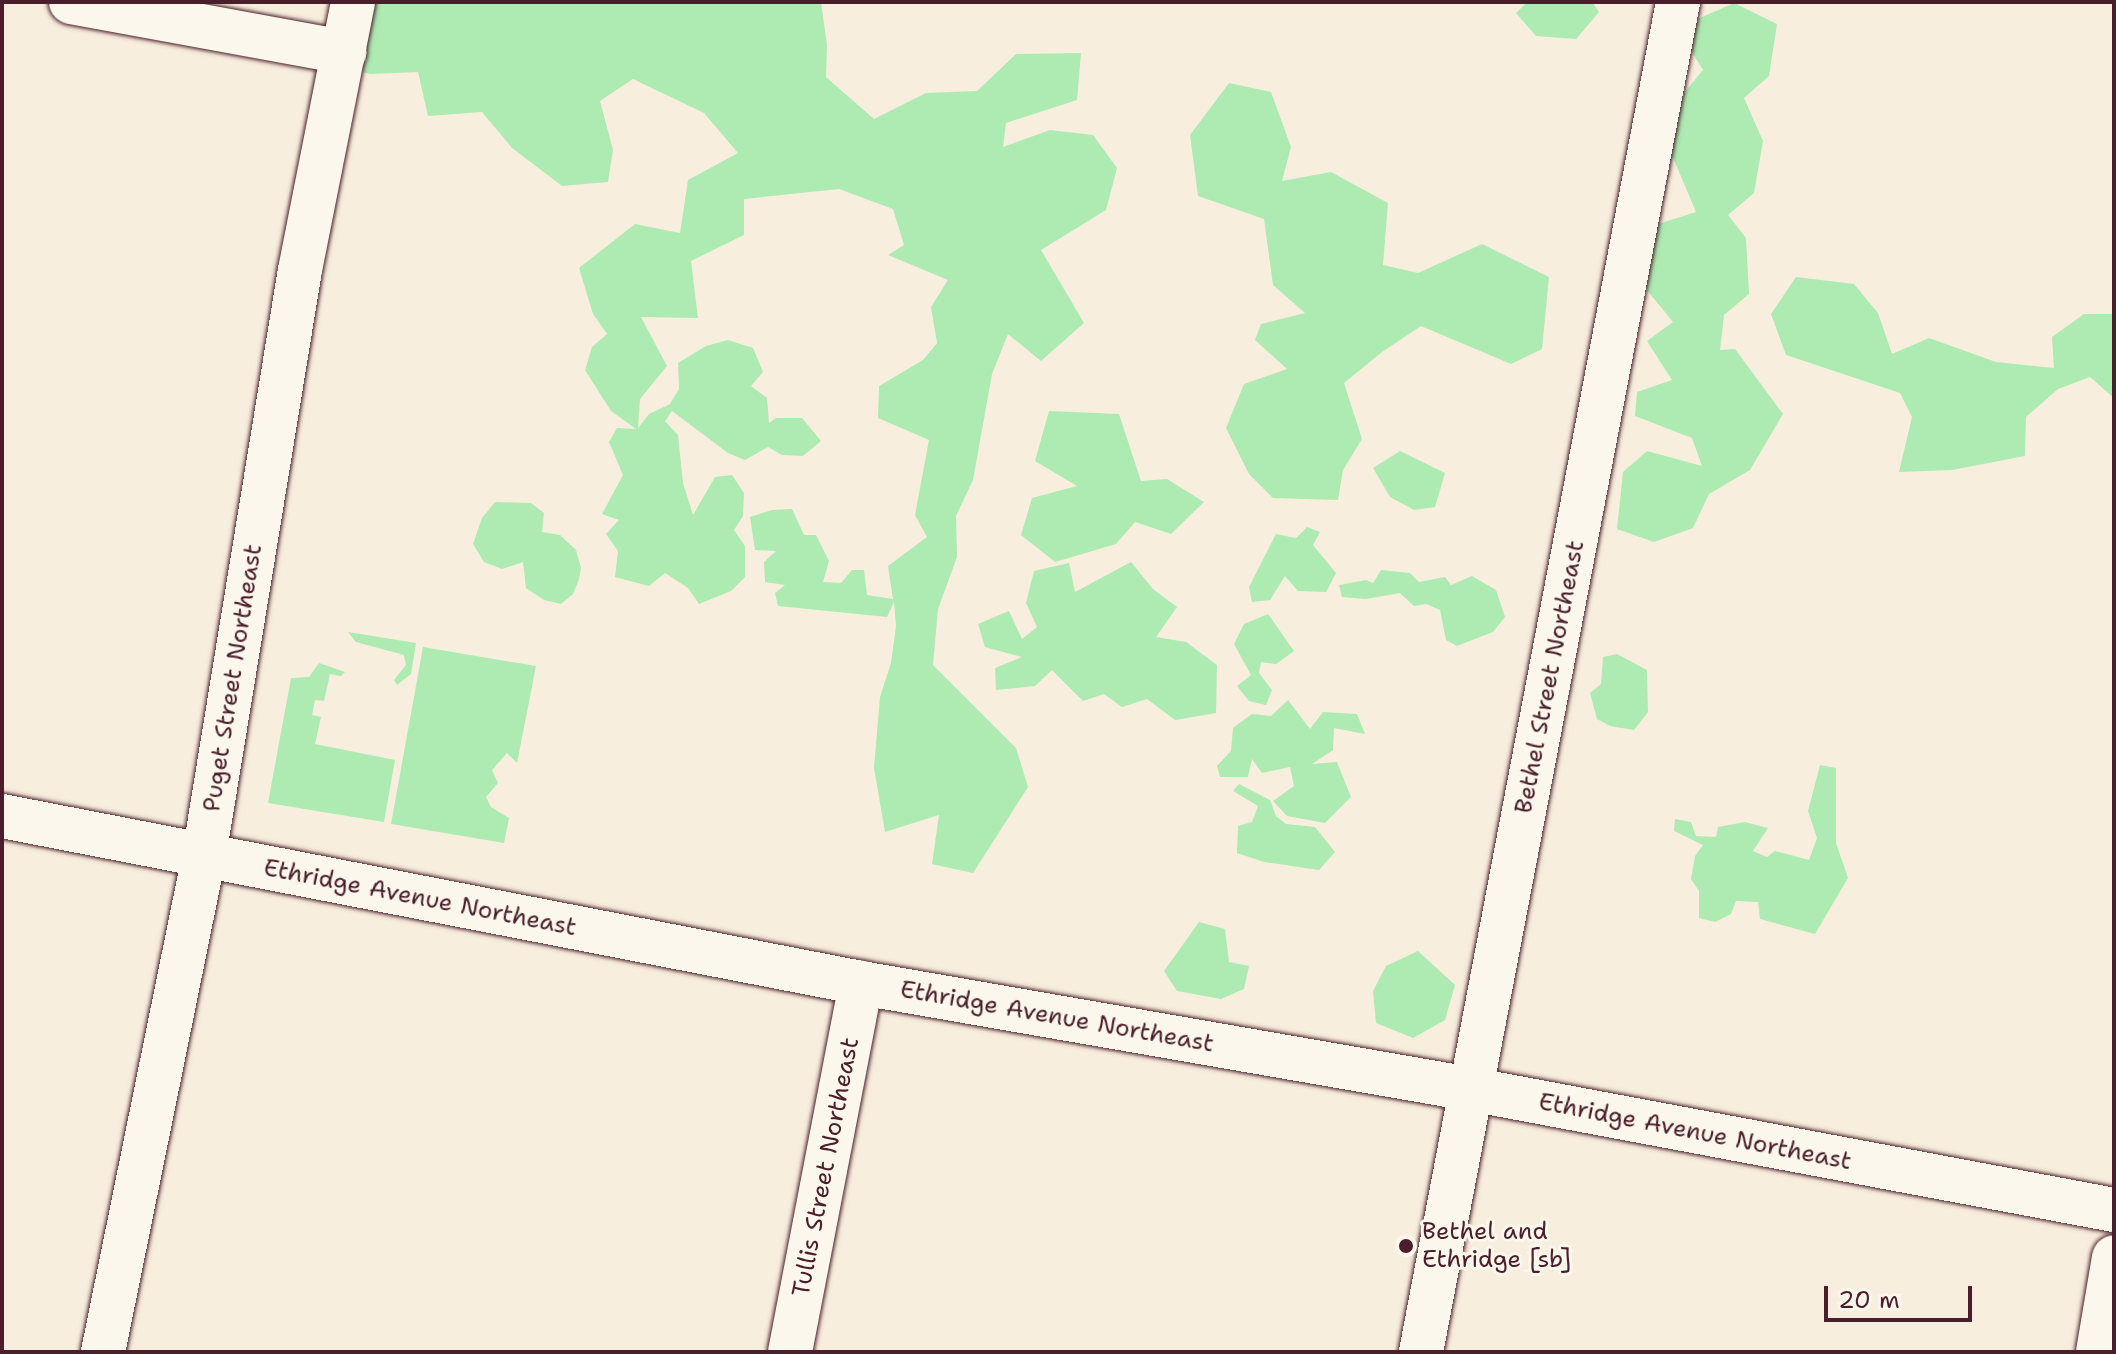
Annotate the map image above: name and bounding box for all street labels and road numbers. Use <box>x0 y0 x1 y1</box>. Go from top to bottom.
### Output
street label: Bethel Street Northeast <box>1509 538 1591 816</box>
street label: Puget Street Northeast <box>198 542 268 814</box>
street label: Ethridge Avenue Northeast <box>261 854 579 942</box>
street label: Ethridge Avenue Northeast <box>898 975 1216 1059</box>
street label: Tullis Street Northeast <box>787 1035 865 1299</box>
street label: Ethridge Avenue Northeast <box>1536 1088 1854 1176</box>

